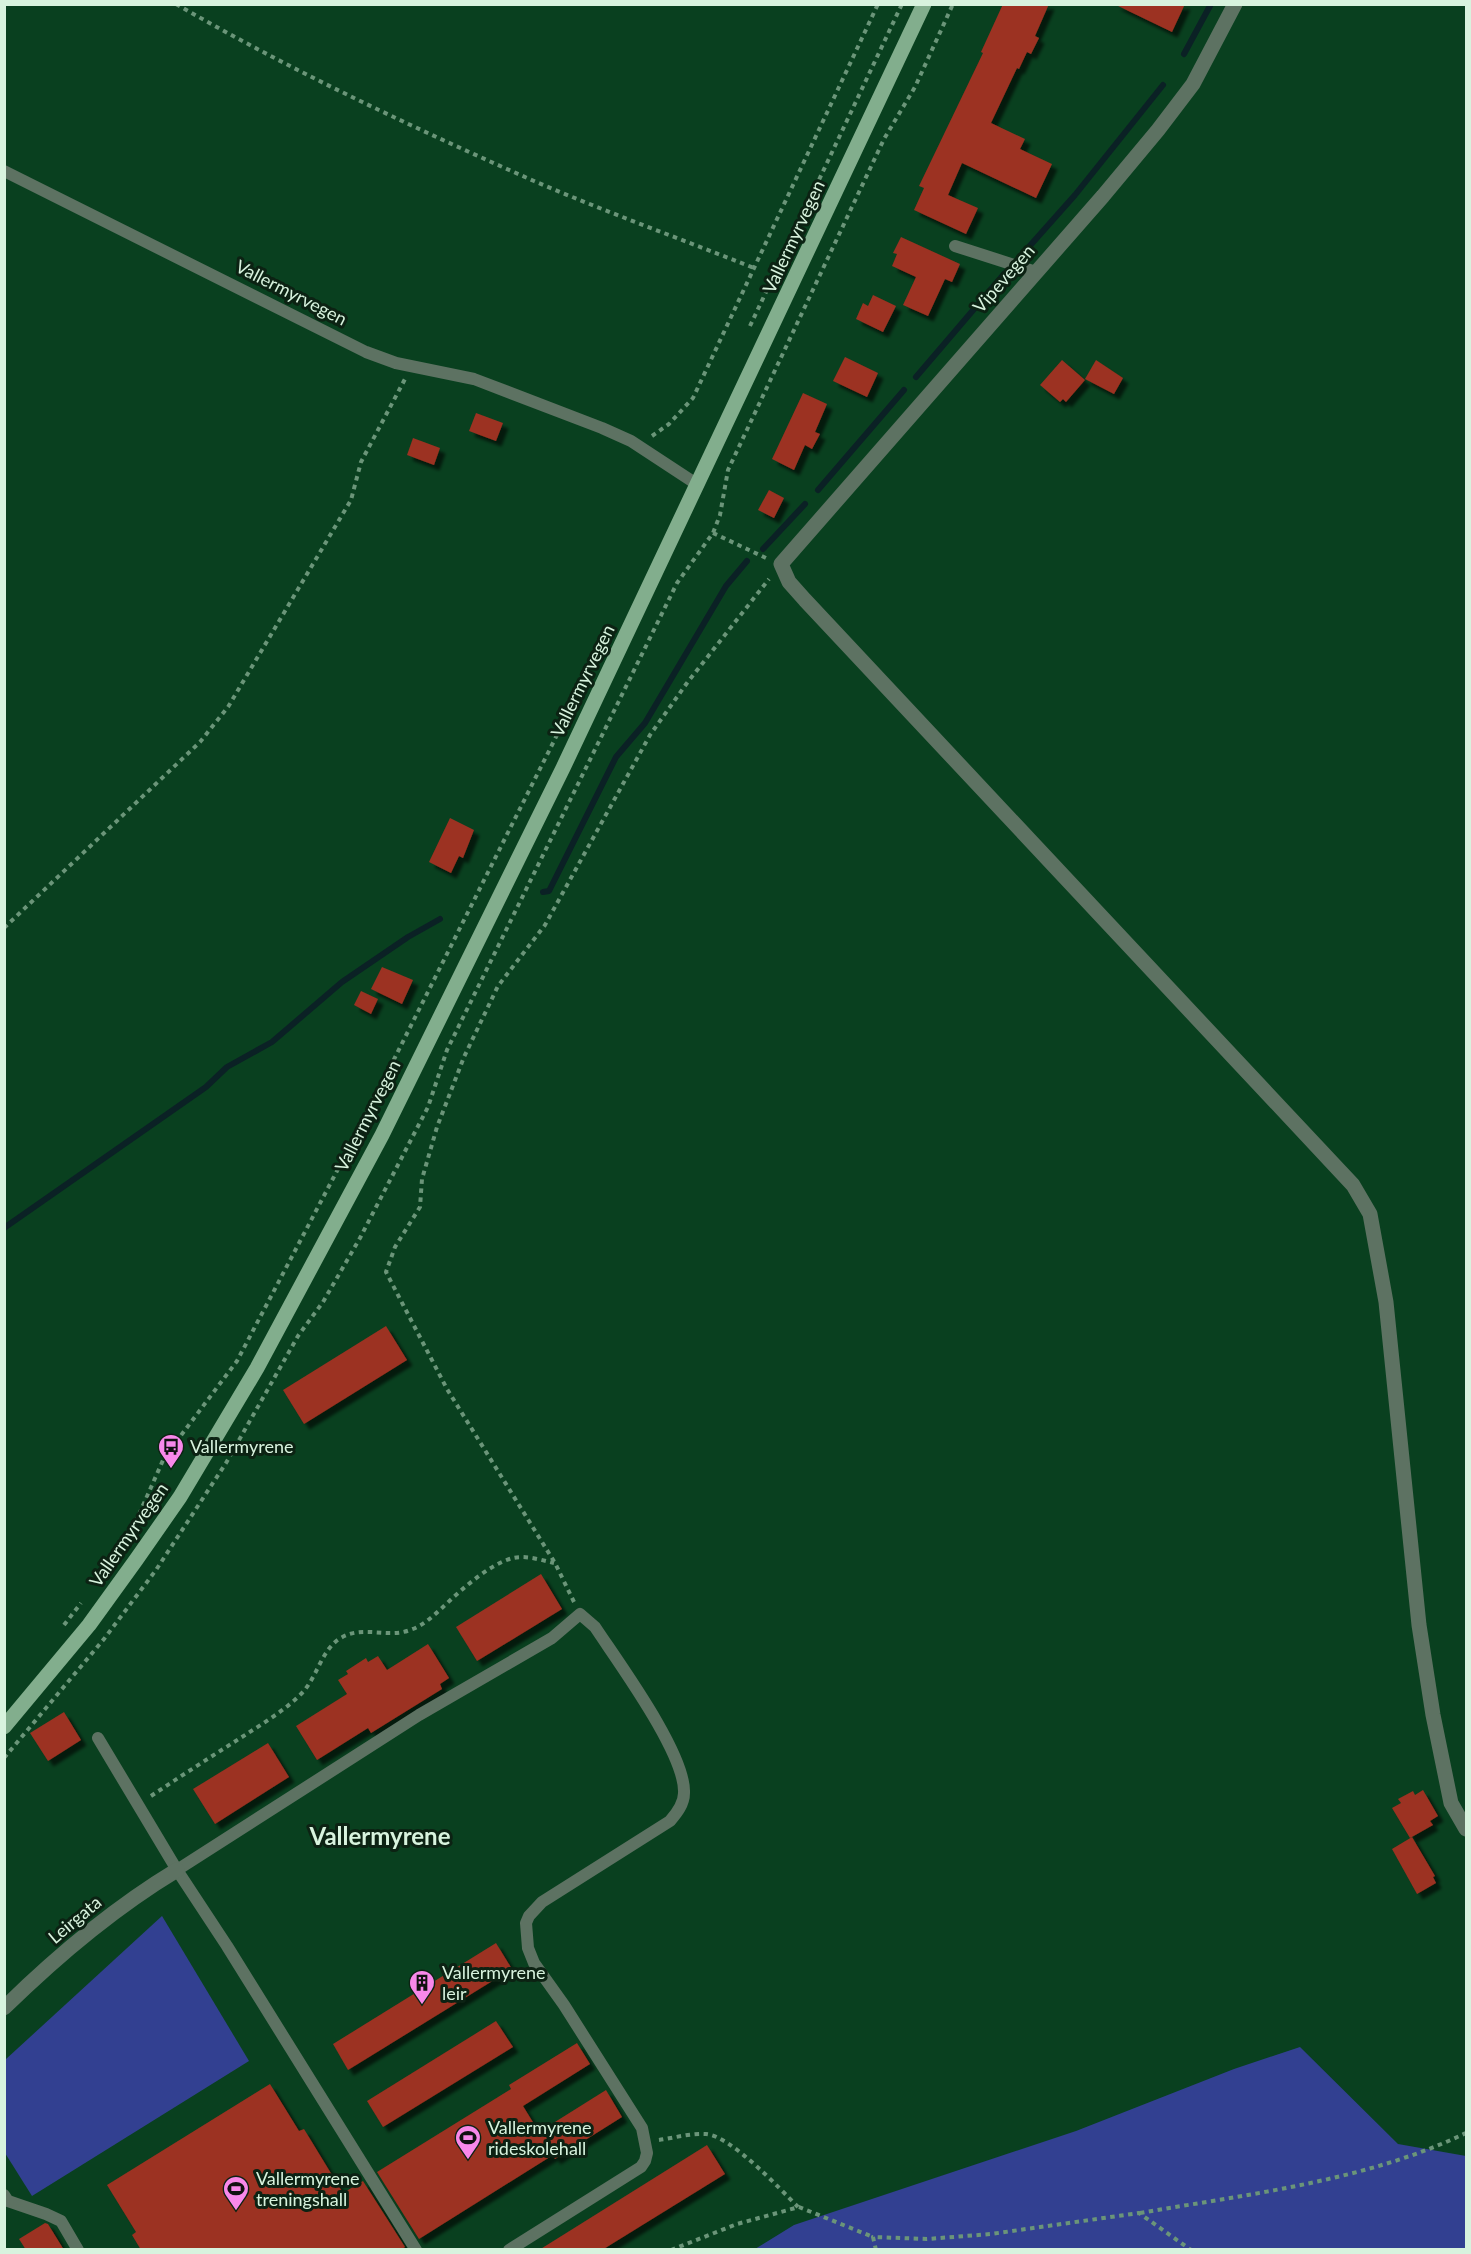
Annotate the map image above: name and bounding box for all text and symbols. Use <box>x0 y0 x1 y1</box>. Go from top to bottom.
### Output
street label: Vallermyrvegen <box>757 177 829 297</box>
street label: Vipevegen <box>968 240 1039 317</box>
street label: Vallermyrvegen <box>232 255 351 330</box>
street label: Vallermyrvegen <box>545 621 619 740</box>
street label: Vallermyrvegen <box>330 1056 405 1175</box>
bus stop icon: Vallermyrene <box>156 1432 186 1470</box>
place label: Vallermyrene <box>190 1435 293 1457</box>
street label: Vallermyrvegen <box>84 1478 172 1591</box>
district label: Vallermyrene <box>309 1821 451 1850</box>
street label: Leirgata <box>43 1891 105 1948</box>
place label: Vallermyrene leir <box>442 1961 545 2004</box>
building icon: Vallermyrene leir <box>407 1968 437 2006</box>
place label: Vallermyrene rideskolehall <box>488 2116 591 2159</box>
sports icon: Vallermyrene rideskolehall <box>453 2123 483 2161</box>
place label: Vallermyrene treningshall <box>256 2167 359 2210</box>
sports icon: Vallermyrene treningshall <box>221 2174 251 2212</box>

